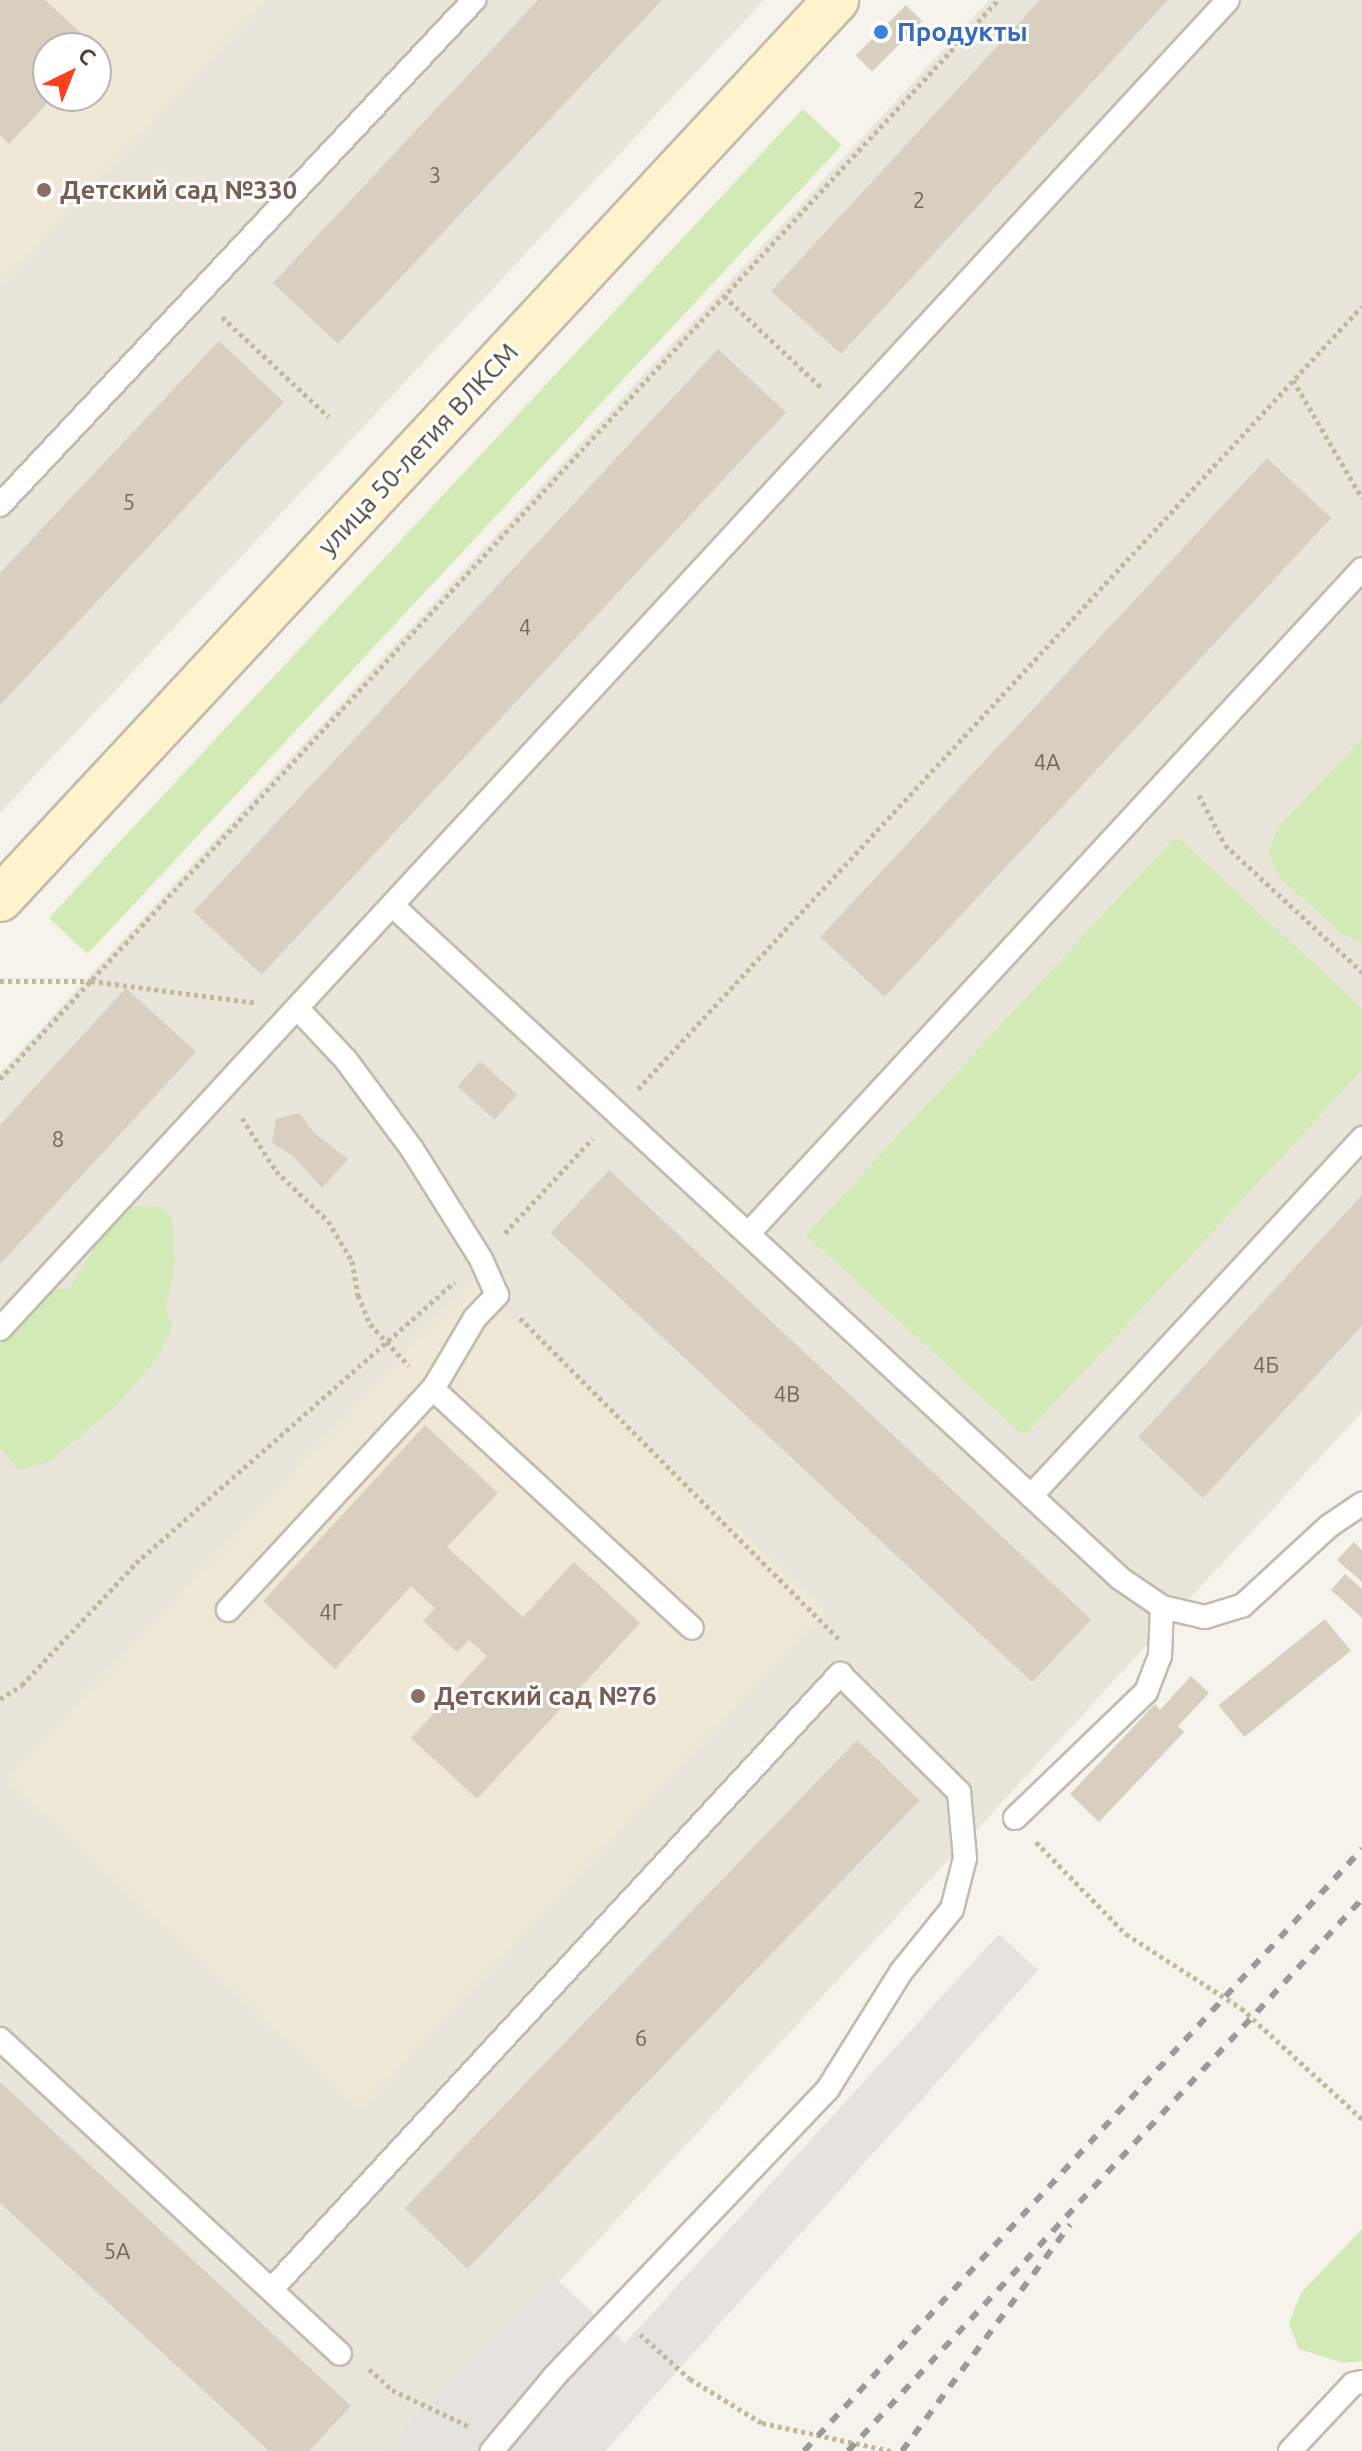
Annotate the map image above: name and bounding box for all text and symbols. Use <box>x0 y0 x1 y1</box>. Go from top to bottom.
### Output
place label: Продукты <box>897 16 1028 48</box>
marker: Продукты <box>872 23 890 41</box>
north arrow <box>32 32 112 112</box>
text: С <box>74 42 101 69</box>
house number: 3 <box>429 162 441 188</box>
place label: Детский сад №330 <box>60 174 297 206</box>
marker: Детский сад №330 <box>35 181 53 199</box>
house number: 2 <box>913 187 925 213</box>
street label: улица 50-летия ВЛКСМ <box>312 336 524 562</box>
house number: 5 <box>123 489 135 515</box>
house number: 4 <box>519 614 531 640</box>
house number: 4А <box>1034 749 1060 775</box>
house number: 8 <box>52 1126 64 1152</box>
house number: 4Б <box>1253 1352 1279 1378</box>
house number: 4В <box>774 1381 800 1407</box>
house number: 4Г <box>319 1599 343 1625</box>
place label: Детский сад №76 <box>434 1680 657 1712</box>
marker: Детский сад №76 <box>409 1687 427 1705</box>
house number: 6 <box>635 2025 647 2051</box>
house number: 5А <box>104 2238 130 2264</box>

